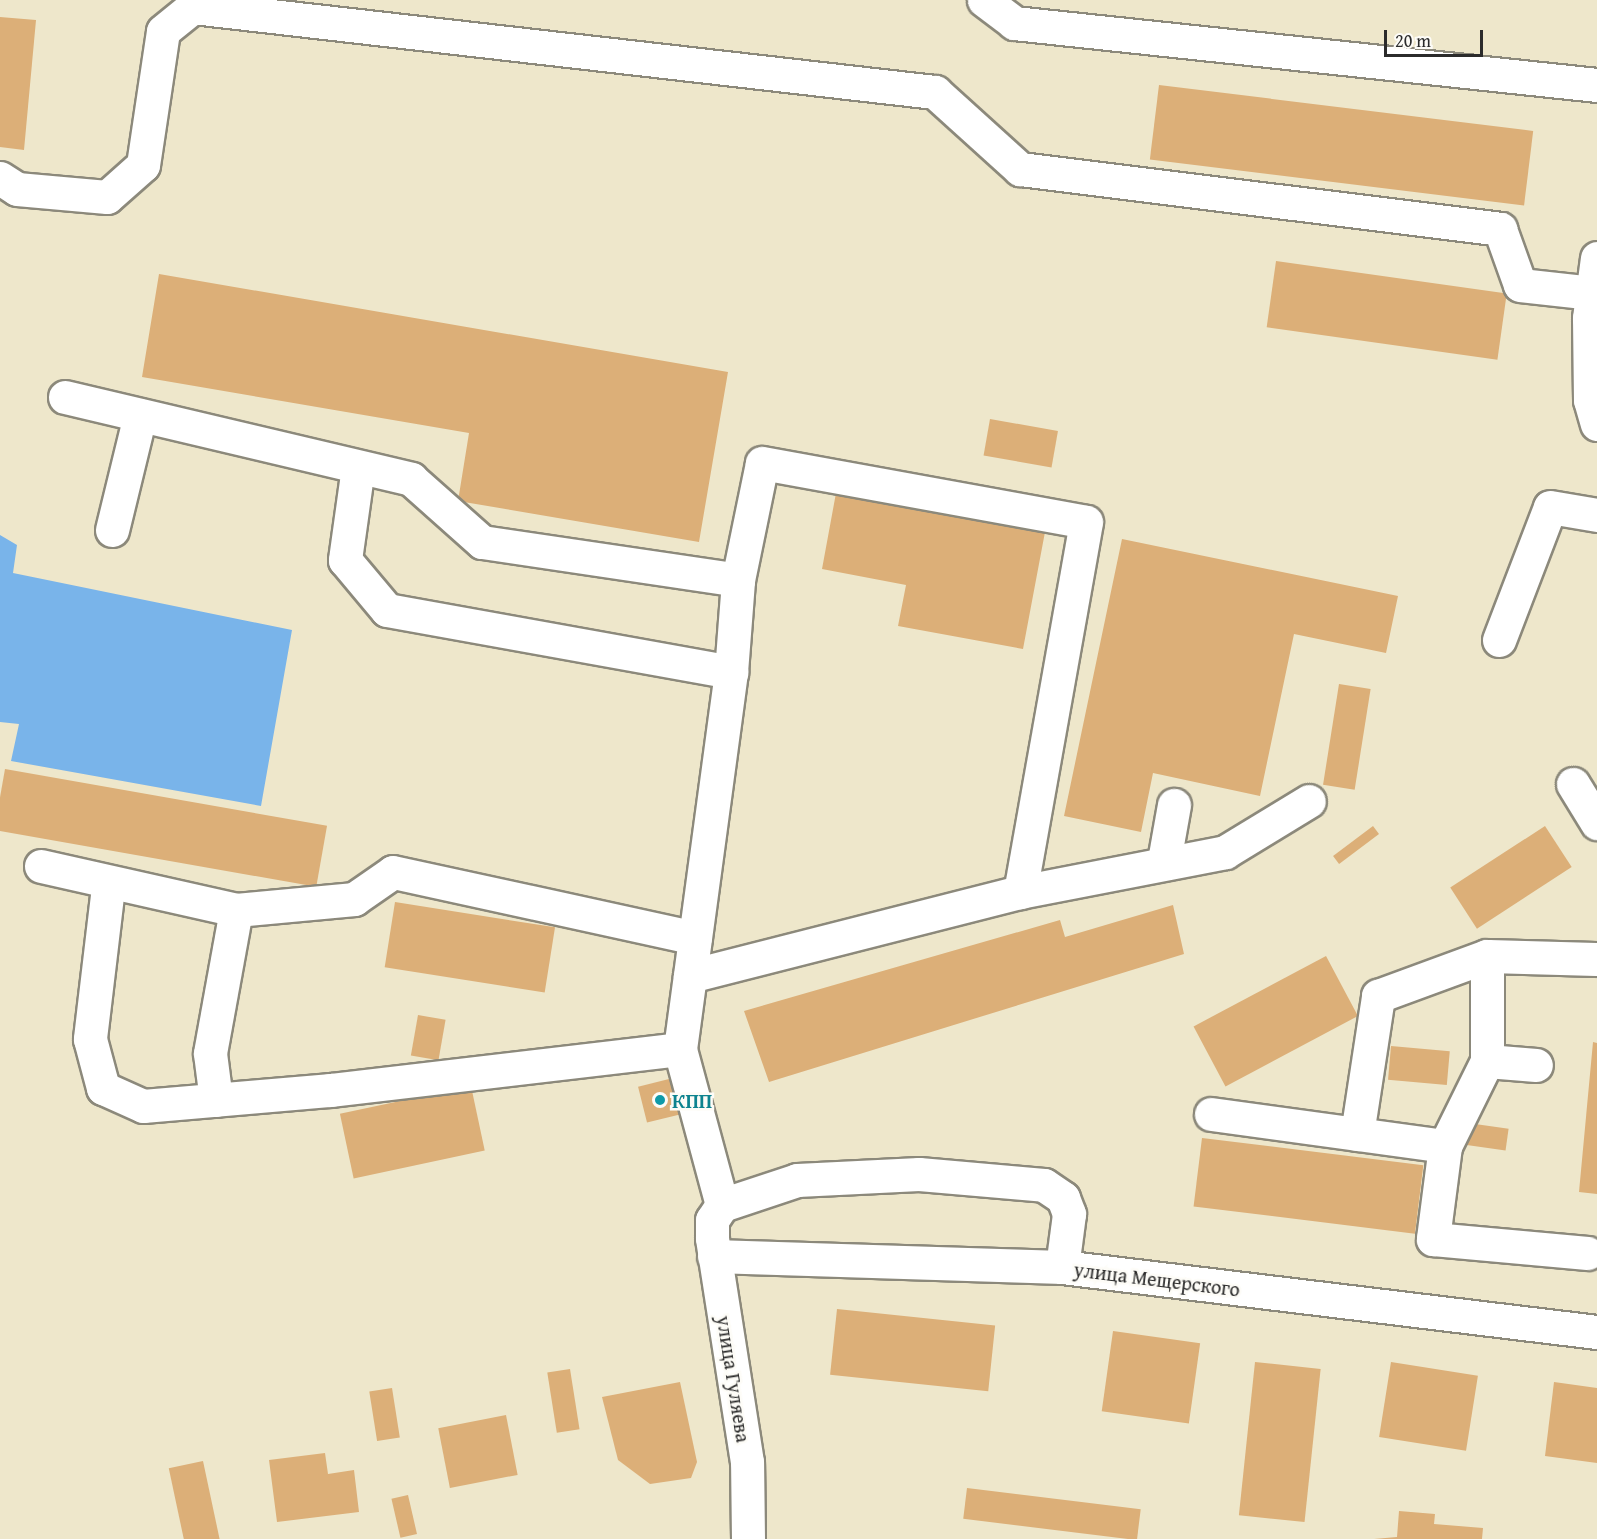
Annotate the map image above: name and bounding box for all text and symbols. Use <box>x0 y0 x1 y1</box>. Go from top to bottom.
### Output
scale bar <box>1387 18 1486 56</box>
text: 20 m <box>1395 27 1431 54</box>
place label: КПП <box>672 1088 712 1112</box>
marker: КПП <box>653 1093 667 1107</box>
street label: улица Мещерского <box>1073 1257 1241 1301</box>
street label: улица Гуляева <box>712 1314 756 1444</box>

